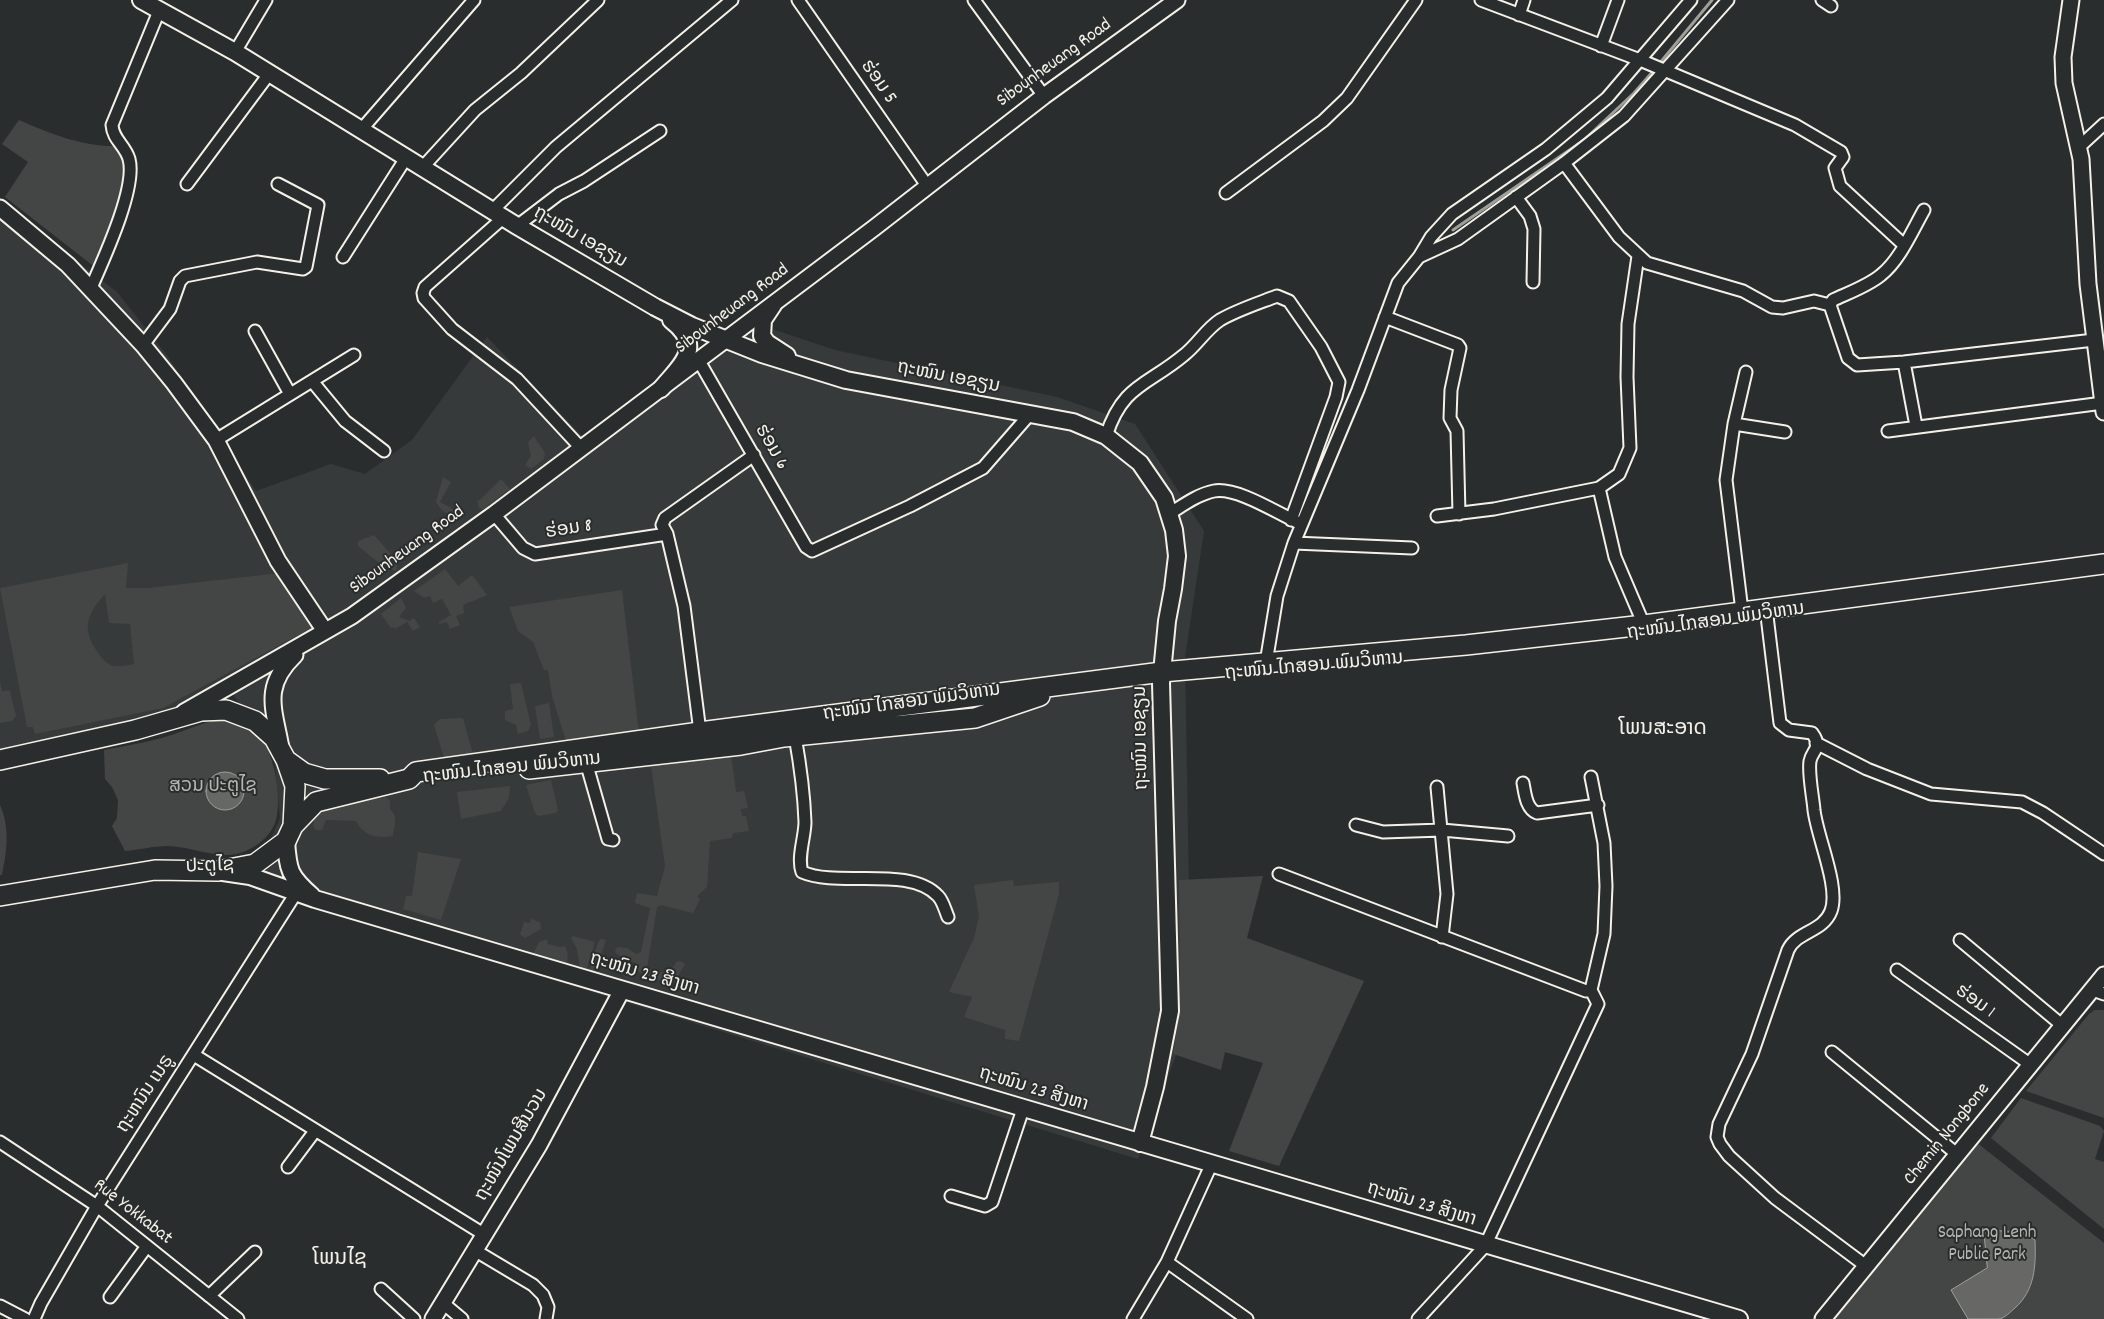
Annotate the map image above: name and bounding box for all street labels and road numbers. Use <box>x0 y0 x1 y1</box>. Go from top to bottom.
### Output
street label: Sibounheuang Road <box>993 15 1117 113</box>
street label: ຮ່ອມ 5 <box>854 57 900 109</box>
street label: ຖະໜົນ ເອຊຽນ <box>528 203 630 275</box>
street label: Sibounheuang Road <box>672 260 794 360</box>
street label: ຖະໜົນ ເອຊຽນ <box>894 358 1002 400</box>
street label: ຮ່ອມ 6 <box>748 421 792 475</box>
street label: Sibounheuang Road <box>346 502 470 600</box>
street label: ຮ່ອມ 8 <box>544 516 594 546</box>
street label: ຖະໜົນ ໄກສອນ ພົມວິຫານ <box>1626 599 1806 647</box>
street label: ຖະໜົນ ໄກສອນ ພົມວິຫານ <box>1224 649 1404 687</box>
street label: ຖະໜົນ ໄກສອນ ພົມວິຫານ <box>822 680 1002 728</box>
street label: ຖະໜົນ ເອຊຽນ <box>1131 686 1155 790</box>
street label: ຖະໜົນ ໄກສອນ ພົມວິຫານ <box>422 749 602 791</box>
street label: ປະຕູໄຊ <box>185 856 235 880</box>
street label: ຖະໜົນ 23 ສິງຫາ <box>586 949 702 1003</box>
street label: ຮ່ອມ 1 <box>1950 981 1998 1025</box>
street label: ຖະຫນົນ ເນຣູ <box>113 1051 181 1139</box>
street label: ຖະໜົນ 23 ສິງຫາ <box>975 1064 1091 1118</box>
street label: Chemin Nongbone <box>1900 1079 1996 1191</box>
street label: ຖະໜົນໂພນສີນວນ <box>472 1086 554 1206</box>
street label: Rue Yokkabat <box>88 1175 176 1251</box>
street label: ຖະໜົນ 23 ສິງຫາ <box>1363 1179 1479 1233</box>

